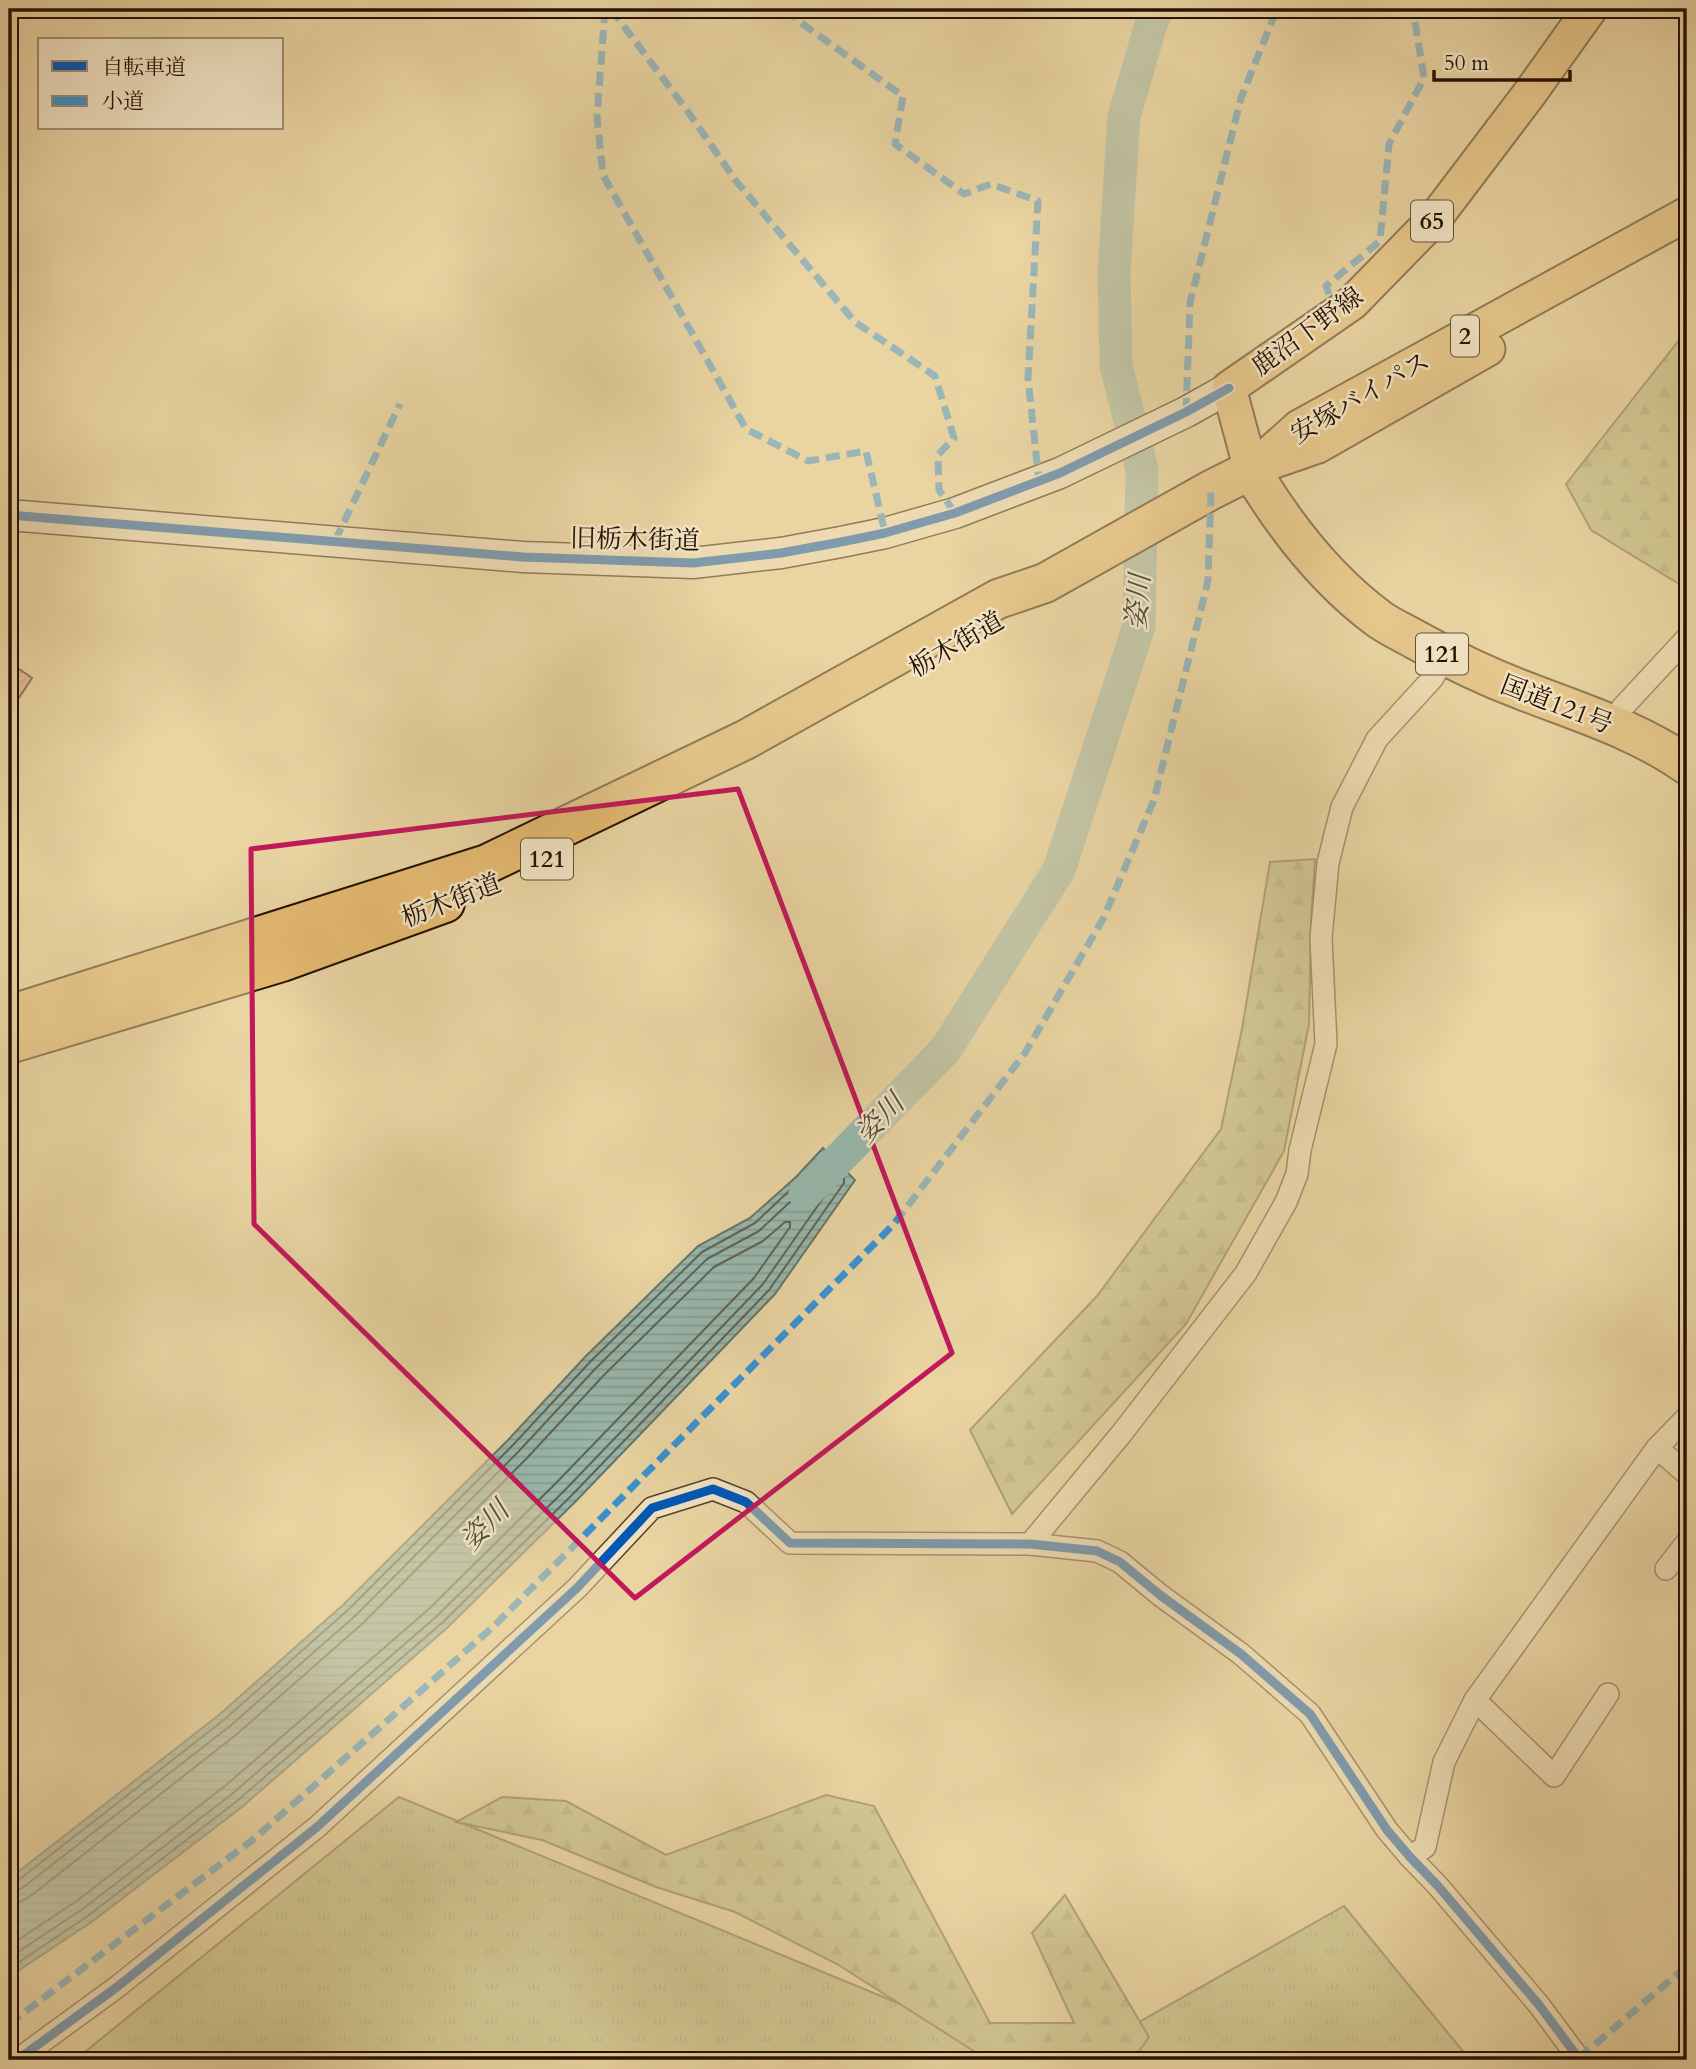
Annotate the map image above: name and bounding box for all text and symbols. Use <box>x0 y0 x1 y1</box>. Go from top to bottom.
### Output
legend <box>38 38 284 130</box>
scale bar <box>1434 38 1570 82</box>
text: 50 m <box>1444 49 1489 78</box>
text: 自転車道 <box>102 53 186 82</box>
text: 小道 <box>102 87 144 116</box>
road number: 65 <box>1411 201 1453 242</box>
street label: 鹿沼下野線 <box>1244 279 1370 384</box>
road number: 2 <box>1451 316 1479 356</box>
street label: 安塚バイパス <box>1284 343 1436 451</box>
street label: 旧栃木街道 <box>570 521 700 558</box>
water label: 姿川 <box>1117 570 1160 632</box>
street label: 栃木街道 <box>902 603 1010 686</box>
road number: 121 <box>1416 634 1468 674</box>
street label: 国道121号 <box>1495 667 1618 742</box>
road number: 121 <box>521 838 573 880</box>
street label: 栃木街道 <box>396 865 506 935</box>
water label: 姿川 <box>847 1083 915 1152</box>
water label: 姿川 <box>452 1490 520 1559</box>

